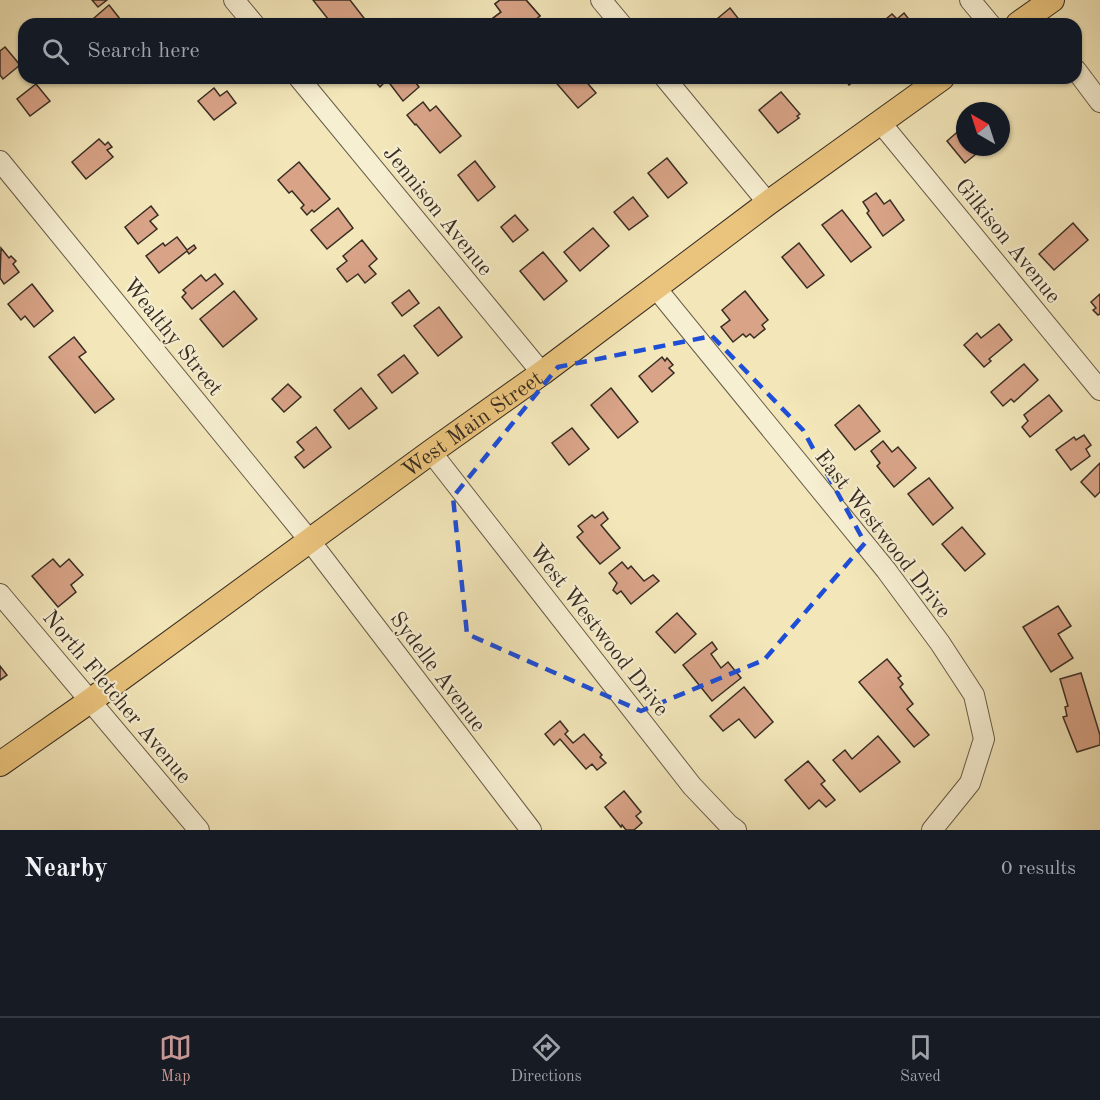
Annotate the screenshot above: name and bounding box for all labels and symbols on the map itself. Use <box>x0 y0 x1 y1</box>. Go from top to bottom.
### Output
north arrow <box>956 102 1010 156</box>
street label: Jennison Avenue <box>379 142 496 280</box>
street label: Gilkison Avenue <box>951 175 1064 308</box>
street label: Wealthy Street <box>119 274 226 400</box>
street label: West Main Street <box>399 367 547 482</box>
street label: East Westwood Drive <box>810 446 955 622</box>
street label: West Westwood Drive <box>524 540 672 721</box>
street label: North Fletcher Avenue <box>38 607 195 788</box>
street label: Sydelle Avenue <box>385 608 489 736</box>

